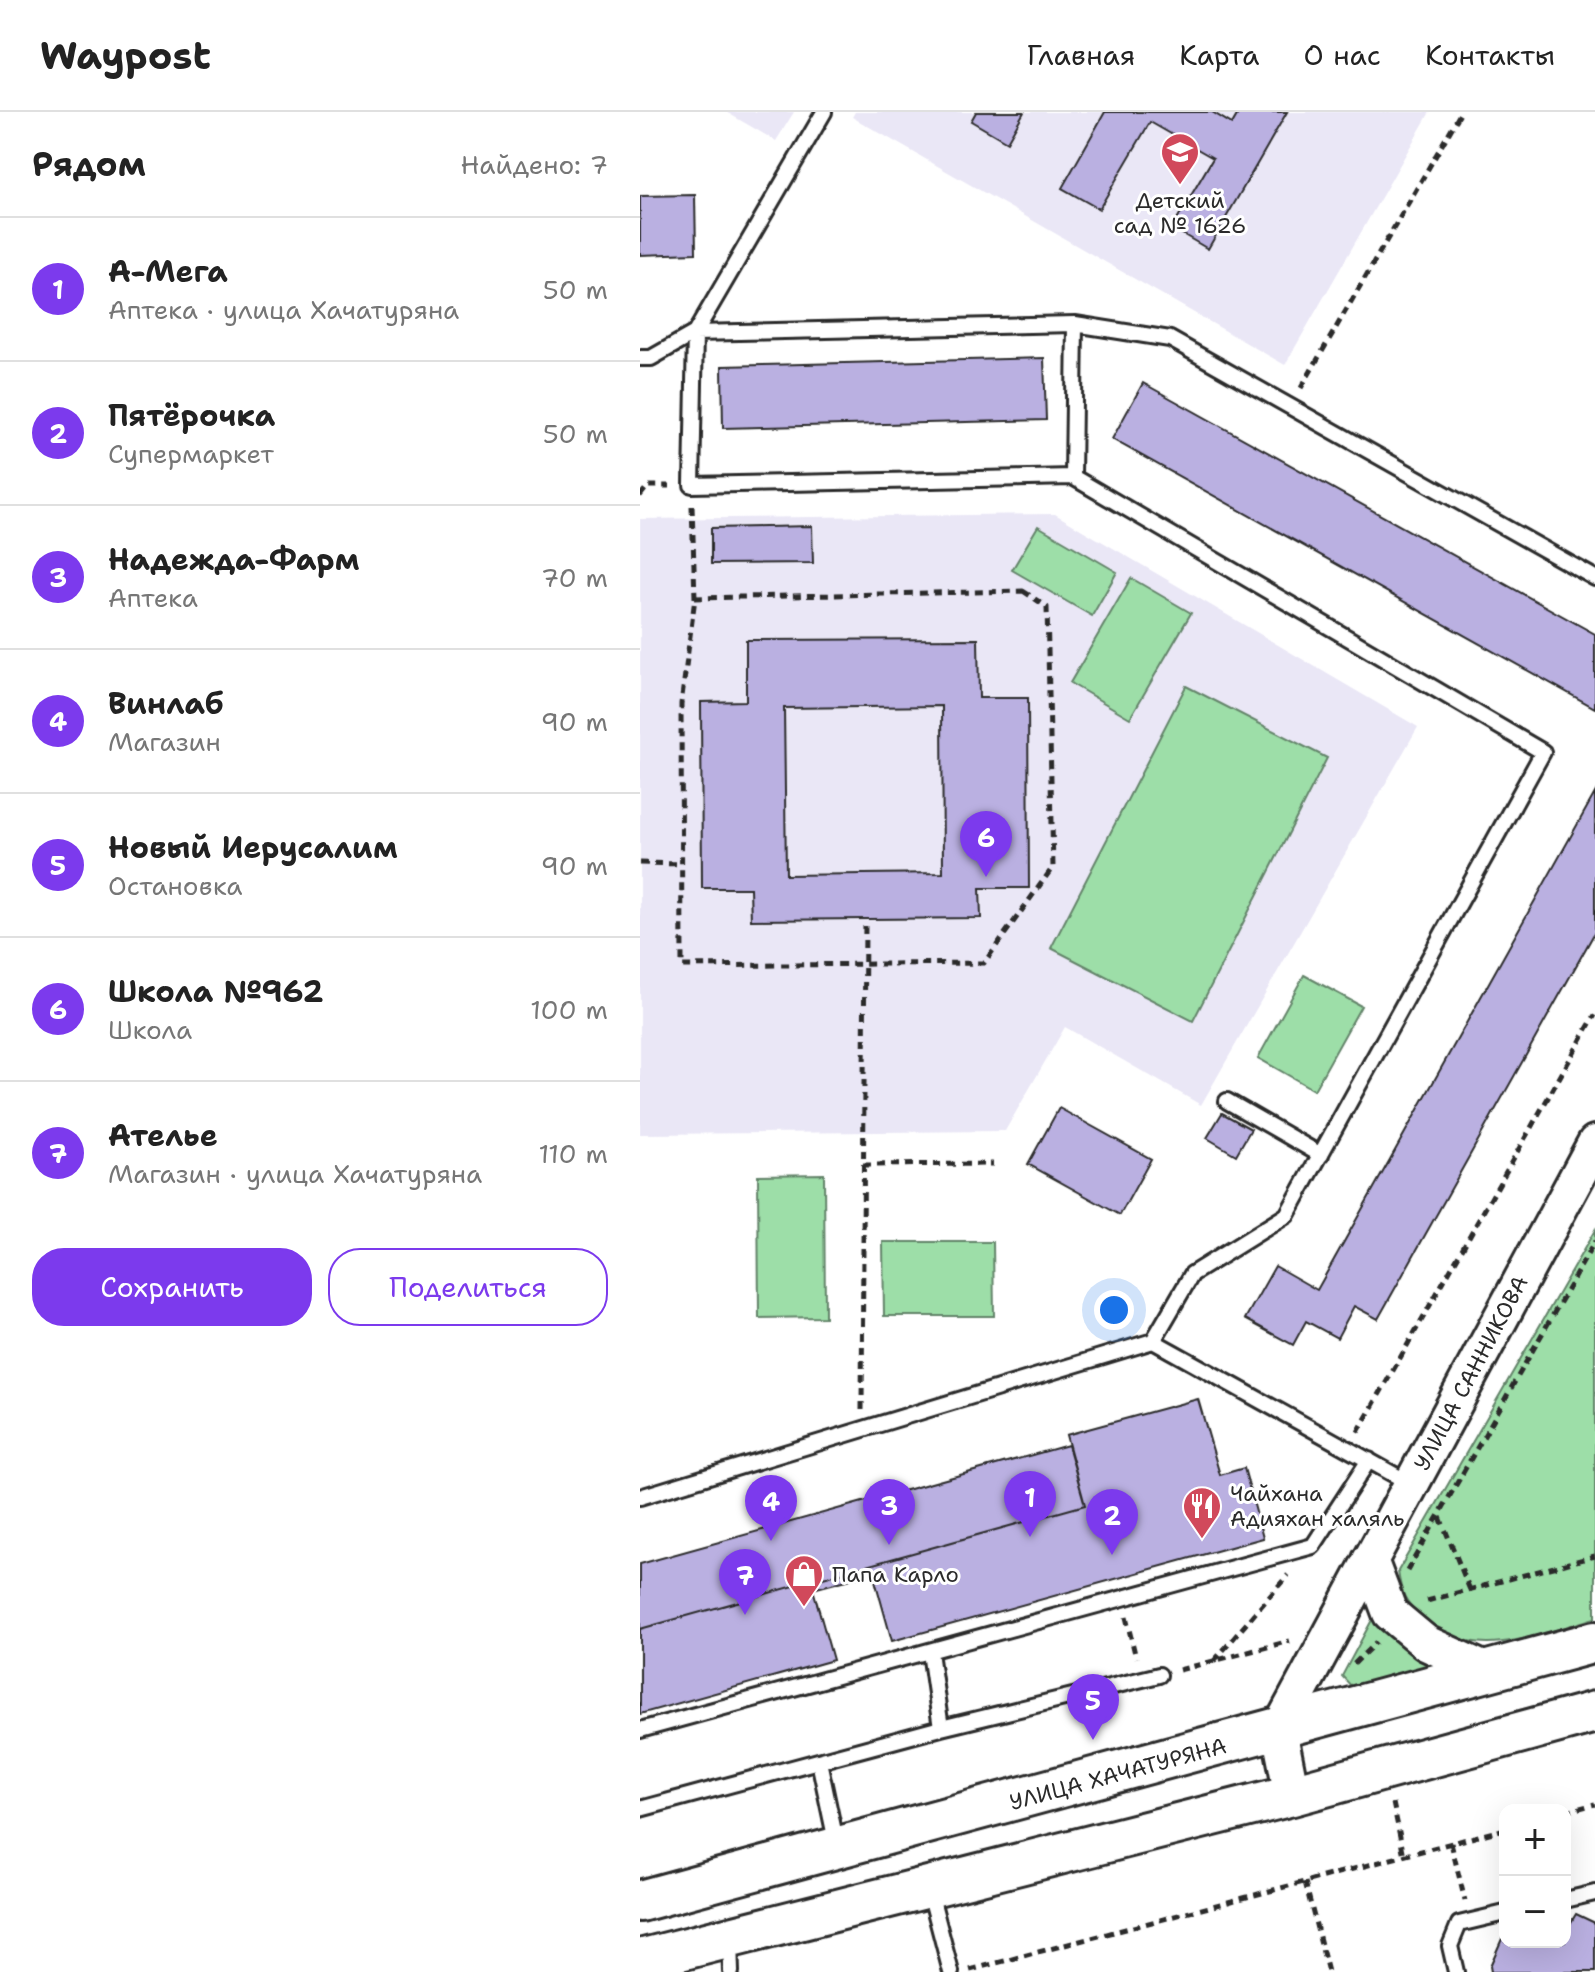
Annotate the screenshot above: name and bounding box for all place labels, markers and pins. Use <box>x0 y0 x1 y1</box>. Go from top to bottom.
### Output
school or university icon: Детский сад № 1626 <box>1159 131 1201 186</box>
place label: Детский сад № 1626 <box>1114 186 1246 240</box>
pin: 6 <box>960 811 1012 877</box>
pin: 1 <box>1004 1471 1056 1537</box>
pin: 4 <box>745 1475 797 1541</box>
pin: 3 <box>863 1479 915 1545</box>
place label: Чайхана Адияхан халяль <box>1230 1479 1404 1533</box>
restaurant icon: Чайхана Адияхан халяль <box>1181 1485 1223 1540</box>
pin: 2 <box>1086 1489 1138 1555</box>
pin: 7 <box>719 1549 771 1615</box>
shop icon: Папа Карло <box>783 1553 825 1608</box>
place label: Папа Карло <box>832 1560 959 1589</box>
pin: 5 <box>1067 1674 1119 1740</box>

